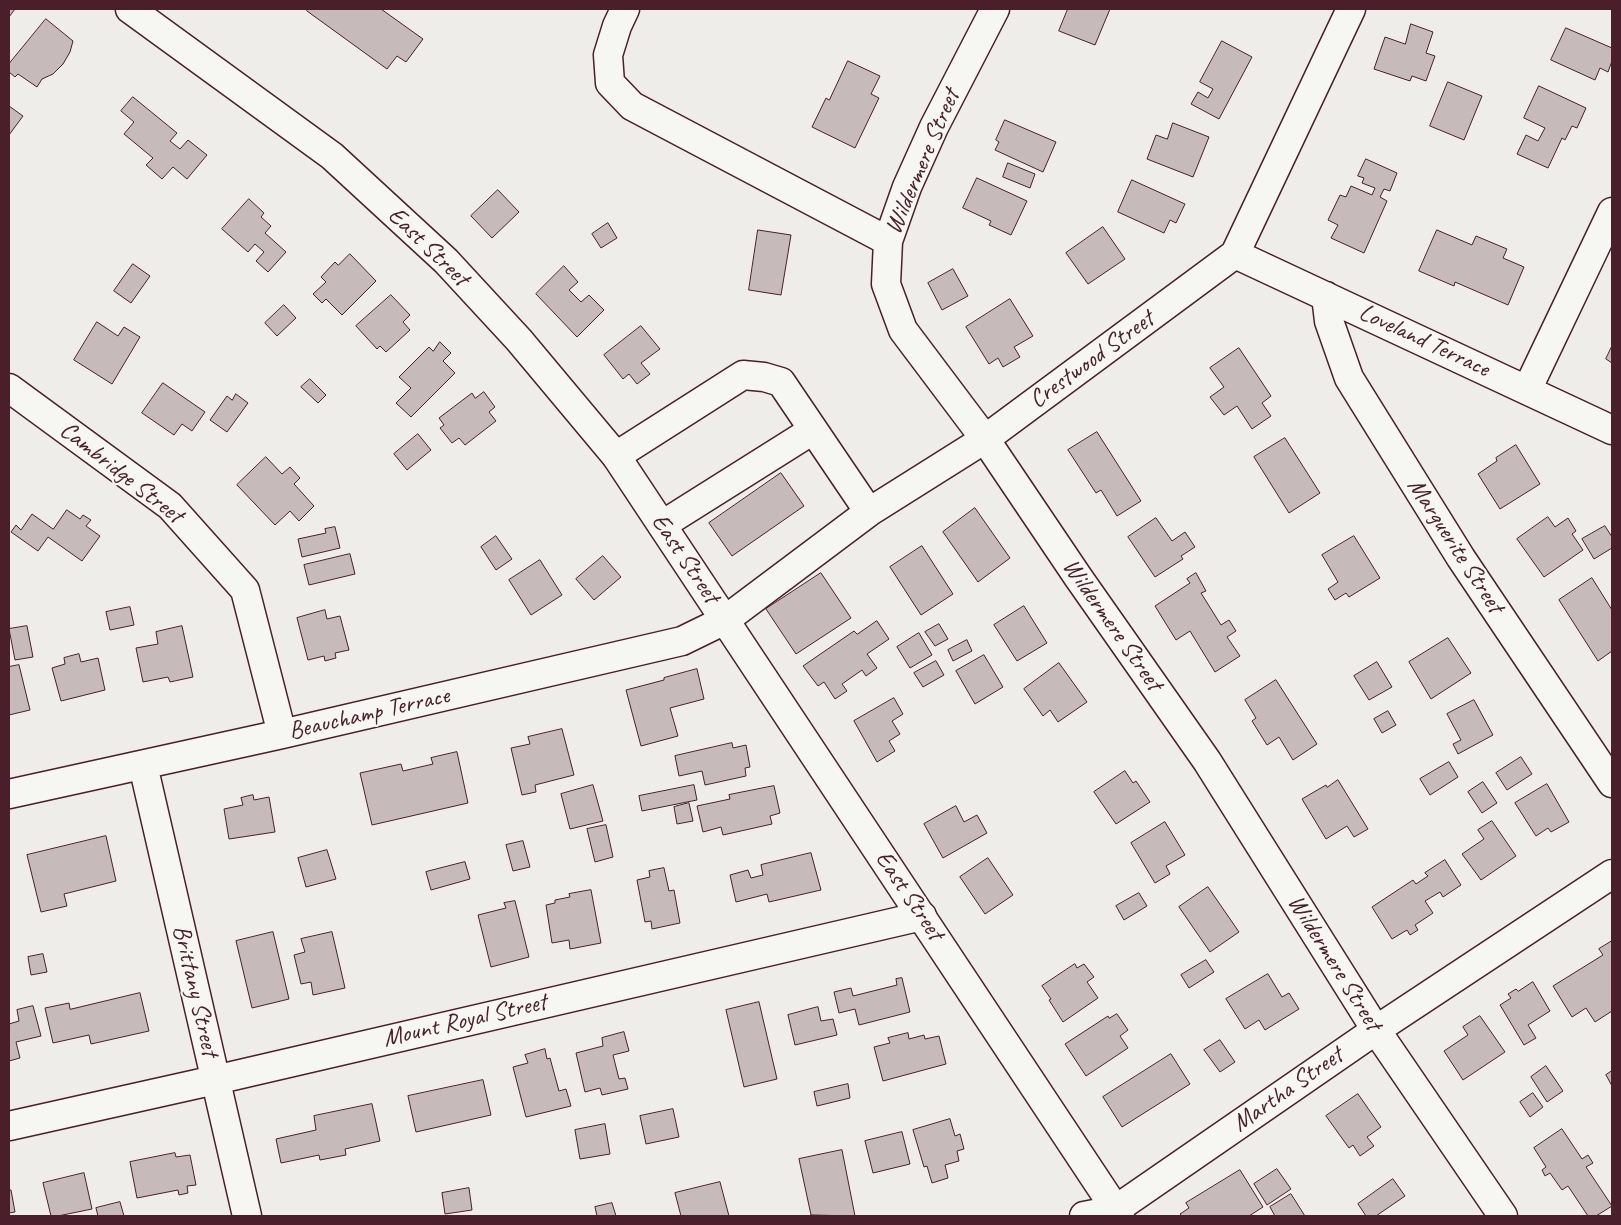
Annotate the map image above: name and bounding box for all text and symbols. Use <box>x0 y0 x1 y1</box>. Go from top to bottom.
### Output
street label: Wildermere Street <box>879 85 967 239</box>
street label: East Street <box>381 201 475 293</box>
street label: Loveland Terrace <box>1354 298 1494 384</box>
street label: Crestwood Street <box>1024 305 1160 415</box>
street label: Cambridge Street <box>53 415 189 531</box>
street label: Marguerite Street <box>1400 473 1510 619</box>
street label: East Street <box>644 509 726 609</box>
street label: Wildermere Street <box>1055 553 1169 697</box>
street label: Beauchamp Terrace <box>286 681 452 747</box>
street label: East Street <box>868 846 950 946</box>
street label: Wildermere Street <box>1280 890 1388 1036</box>
street label: Brittany Street <box>165 923 225 1059</box>
street label: Mount Royal Street <box>380 988 550 1054</box>
street label: Martha Street <box>1227 1041 1349 1139</box>

